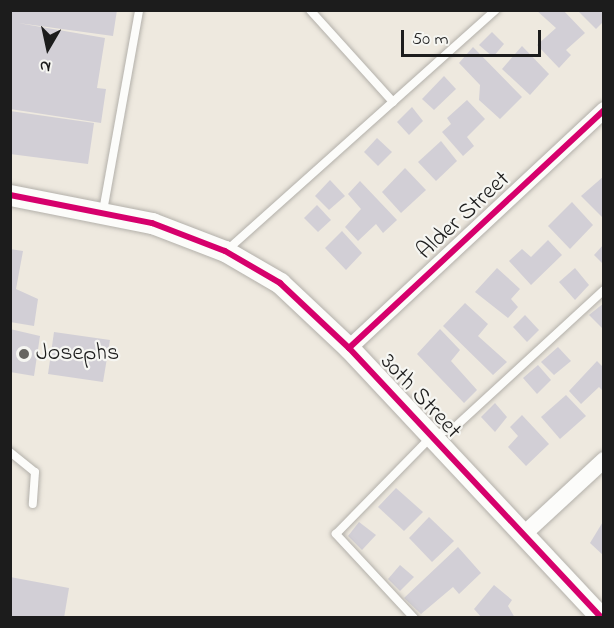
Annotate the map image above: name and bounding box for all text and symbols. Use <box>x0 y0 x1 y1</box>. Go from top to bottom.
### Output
north arrow <box>18 18 78 78</box>
scale bar <box>404 18 544 56</box>
text: 50 m <box>412 27 449 53</box>
text: N <box>38 53 52 78</box>
street label: Alder Street <box>411 166 517 266</box>
place label: Josephs <box>36 340 119 368</box>
marker: Josephs <box>17 347 31 361</box>
street label: 30th Street <box>373 348 467 446</box>

